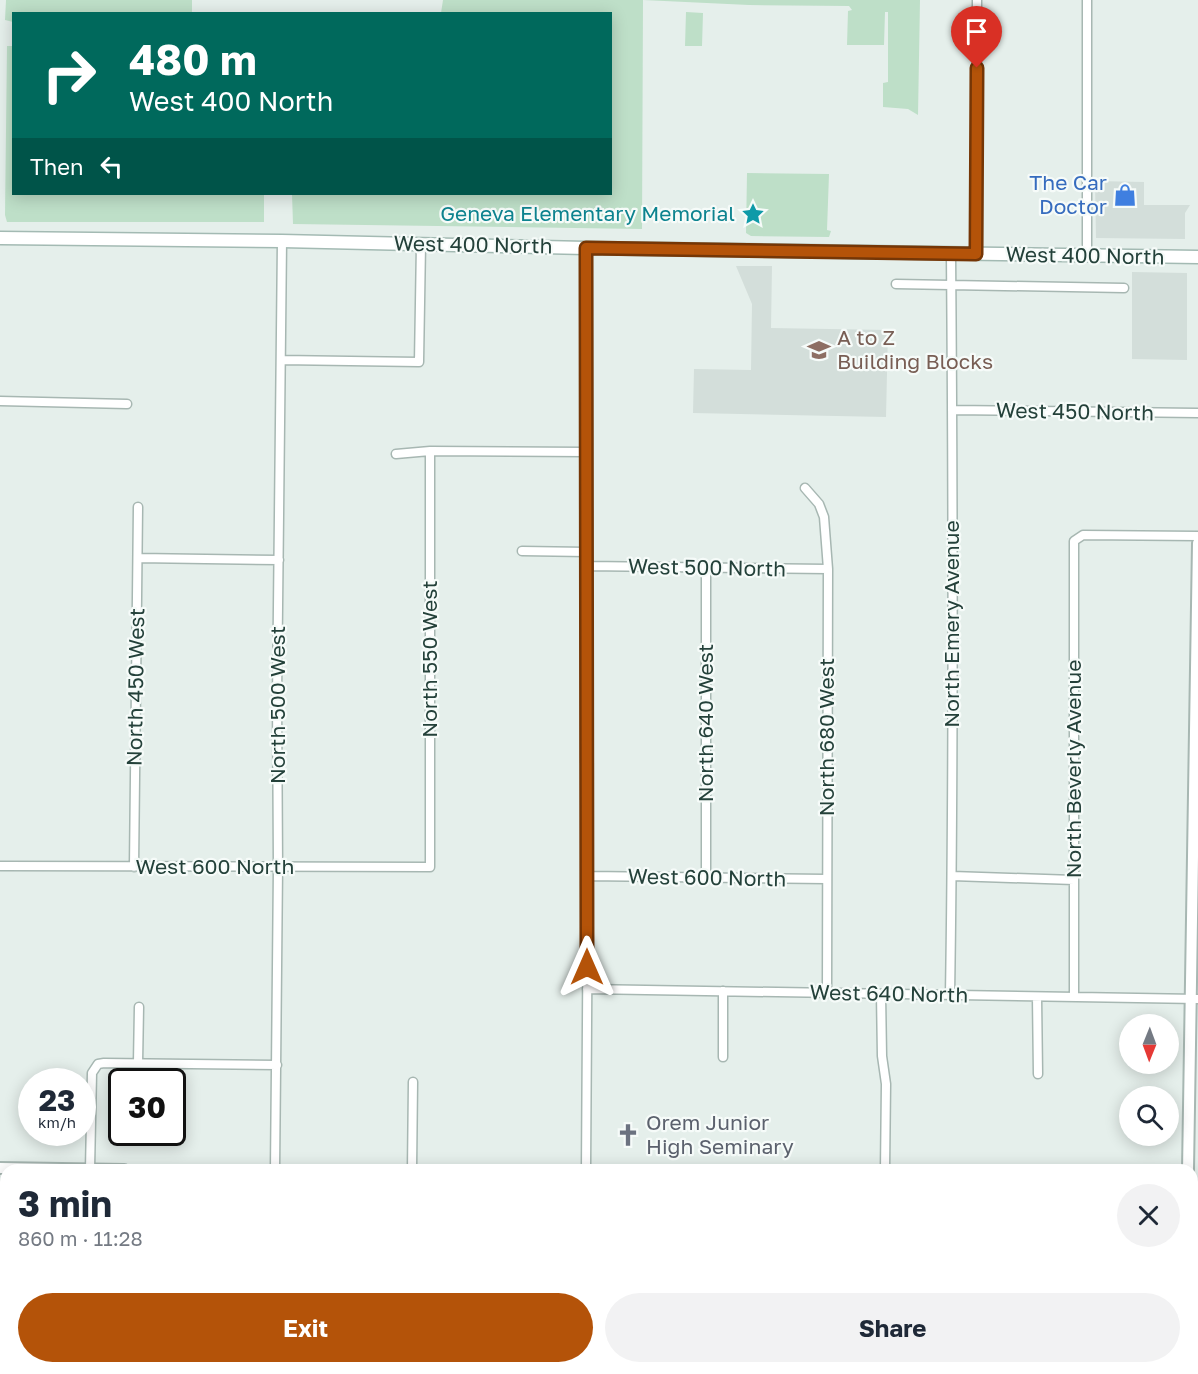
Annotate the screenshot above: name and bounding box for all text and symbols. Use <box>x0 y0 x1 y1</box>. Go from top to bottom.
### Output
pin <box>951 6 1002 68</box>
icon: arrive <box>960 15 993 48</box>
text: 480 m <box>129 34 257 84</box>
icon: right <box>30 36 108 114</box>
text: West 400 North <box>129 85 333 117</box>
icon: left <box>95 150 128 183</box>
text: Then <box>30 153 83 180</box>
place label: The Car Doctor <box>1029 169 1107 219</box>
shop icon: The Car Doctor <box>1112 182 1138 208</box>
place label: Geneva Elementary Memorial <box>440 200 735 226</box>
place icon: Geneva Elementary Memorial <box>740 201 766 227</box>
street label: West 400 North <box>393 230 553 258</box>
street label: West 400 North <box>1005 241 1165 269</box>
place label: A to Z Building Blocks <box>837 324 993 374</box>
school or university icon: A to Z Building Blocks <box>806 337 832 363</box>
street label: West 450 North <box>996 397 1154 425</box>
street label: North Emery Avenue <box>938 520 964 728</box>
street label: West 500 North <box>628 553 786 581</box>
street label: North 550 West <box>416 580 442 738</box>
street label: North 450 West <box>121 608 149 766</box>
street label: North 500 West <box>264 626 290 784</box>
street label: North 640 West <box>692 644 718 802</box>
street label: North 680 West <box>813 658 839 816</box>
street label: North Beverly Avenue <box>1060 660 1086 878</box>
street label: West 600 North <box>136 853 294 879</box>
street label: West 600 North <box>627 863 787 891</box>
position arrow <box>555 935 619 999</box>
street label: West 640 North <box>810 979 969 1007</box>
north arrow <box>1119 1014 1179 1074</box>
map controls <box>1119 1014 1179 1146</box>
speed limit sign: 30 <box>108 1068 186 1146</box>
text: 23 <box>39 1082 75 1118</box>
button: search <box>1119 1086 1179 1146</box>
place label: Orem Junior High Seminary <box>646 1109 794 1159</box>
text: km/h <box>38 1113 76 1131</box>
church icon: Orem Junior High Seminary <box>615 1122 641 1148</box>
text: 3 min <box>18 1182 112 1225</box>
button: close <box>1117 1184 1180 1247</box>
text: 860 m · 11:28 <box>18 1226 143 1250</box>
button: Exit <box>18 1293 593 1362</box>
button: Share <box>605 1293 1180 1362</box>

